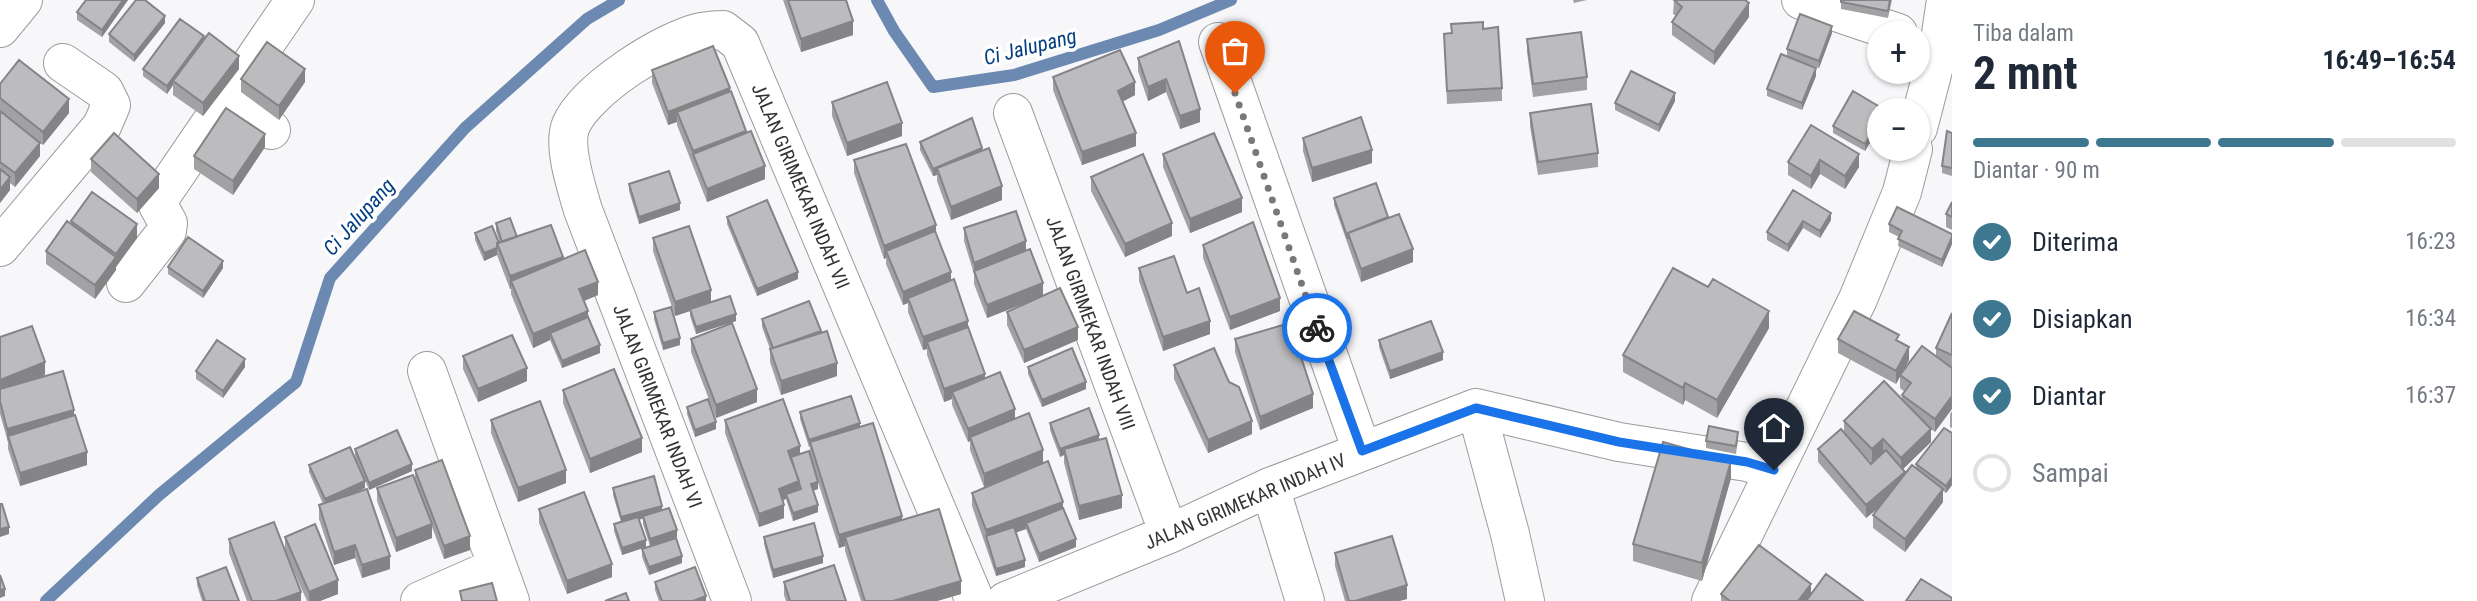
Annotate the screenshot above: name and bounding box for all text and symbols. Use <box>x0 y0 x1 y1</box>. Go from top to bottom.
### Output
text: Tiba dalam <box>1973 20 2074 47</box>
pin <box>1205 21 1265 93</box>
map controls <box>1867 21 1930 161</box>
button: + <box>1867 21 1930 84</box>
water label: Ci Jalupang <box>981 24 1079 70</box>
icon: bag <box>1216 32 1254 70</box>
text: 16:49–16:54 <box>2322 45 2456 75</box>
text: 2 mnt <box>1973 46 2078 100</box>
street label: JALAN GIRIMEKAR INDAH VII <box>747 80 854 292</box>
button: − <box>1867 98 1930 161</box>
text: Diantar · 90 m <box>1973 157 2100 184</box>
water label: Ci Jalupang <box>318 174 400 260</box>
street label: JALAN GIRIMEKAR INDAH VIII <box>1041 213 1140 433</box>
icon: check <box>1973 223 2011 261</box>
text: Diterima <box>2032 227 2119 257</box>
text: 16:23 <box>2405 228 2456 255</box>
courier <box>1282 293 1352 363</box>
icon: check <box>1973 300 2011 338</box>
street label: JALAN GIRIMEKAR INDAH VI <box>608 301 707 511</box>
text: Disiapkan <box>2032 304 2133 334</box>
text: 16:34 <box>2405 305 2456 332</box>
icon: bike <box>1298 309 1336 347</box>
icon: check <box>1973 377 2011 415</box>
text: Diantar <box>2032 381 2106 411</box>
text: 16:37 <box>2405 382 2456 409</box>
pin <box>1744 398 1804 470</box>
icon: home <box>1755 409 1793 447</box>
street label: JALAN GIRIMEKAR INDAH IV <box>1141 448 1350 554</box>
text: Sampai <box>2032 458 2109 488</box>

